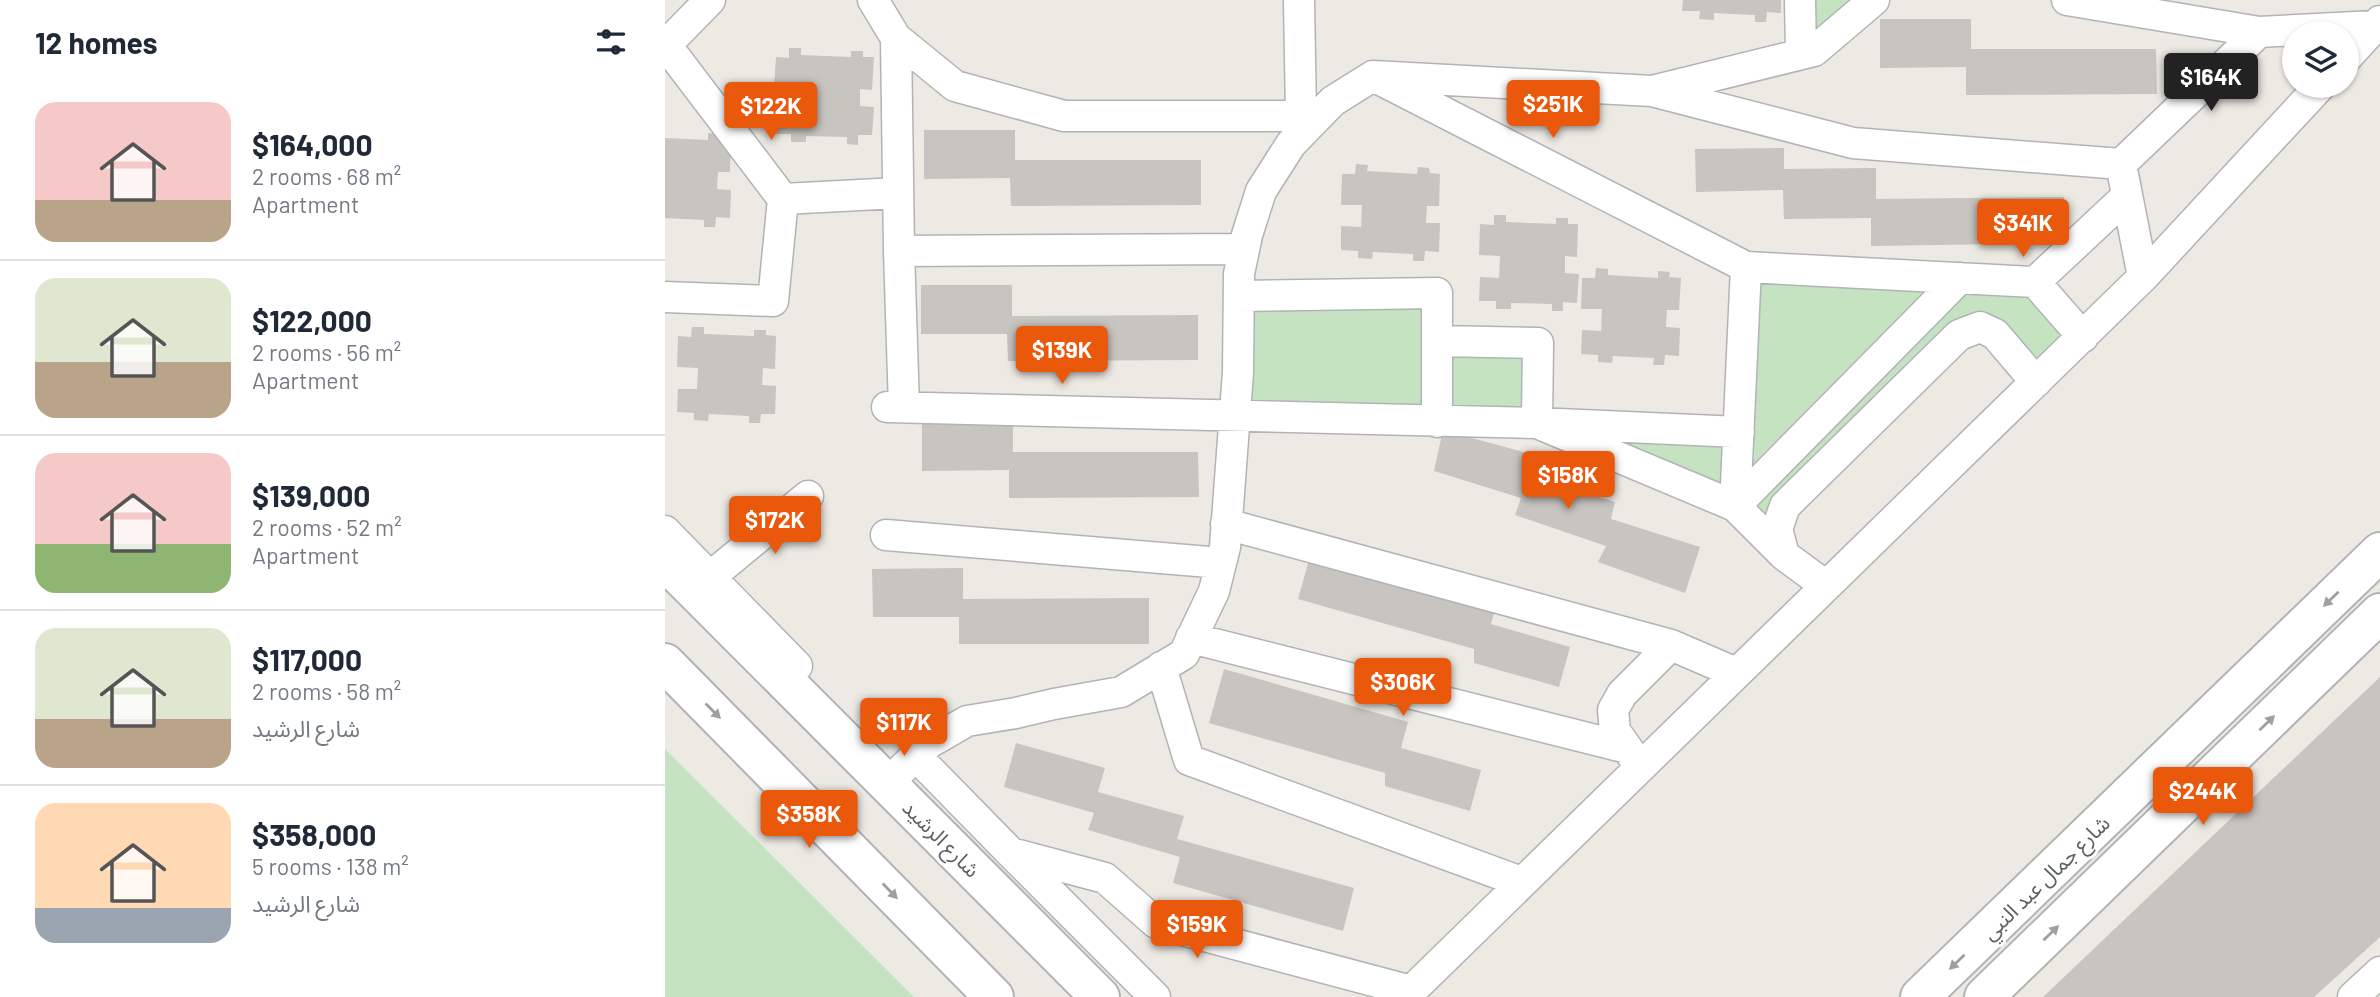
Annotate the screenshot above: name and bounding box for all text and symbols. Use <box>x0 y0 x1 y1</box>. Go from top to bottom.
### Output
map controls <box>2282 21 2359 98</box>
button: layers <box>2282 21 2359 98</box>
icon: filters <box>592 23 630 61</box>
text: 12 homes <box>35 24 158 60</box>
pin: $164K <box>2162 54 2260 113</box>
text: $164K <box>2180 62 2242 90</box>
pin: $251K <box>1504 80 1602 140</box>
pin: $122K <box>722 82 820 142</box>
text: $251K <box>1523 89 1583 117</box>
text: $122K <box>740 91 802 119</box>
text: $164,000 <box>252 126 373 162</box>
icon: home <box>91 130 175 214</box>
text: 2 rooms · 68 m² <box>252 162 401 190</box>
text: Apartment <box>252 190 359 218</box>
pin: $341K <box>1974 200 2072 259</box>
text: $341K <box>1993 208 2053 236</box>
text: $122,000 <box>252 302 372 338</box>
icon: home <box>91 306 175 390</box>
pin: $139K <box>1013 326 1111 386</box>
text: $139K <box>1032 335 1092 363</box>
text: 2 rooms · 56 m² <box>252 338 401 366</box>
text: Apartment <box>252 366 359 394</box>
pin: $158K <box>1519 452 1617 511</box>
text: $158K <box>1538 460 1598 488</box>
text: $139,000 <box>252 477 370 513</box>
icon: home <box>91 481 175 565</box>
pin: $172K <box>726 496 824 556</box>
text: $172K <box>745 505 805 533</box>
text: 2 rooms · 52 m² <box>252 513 402 541</box>
text: Apartment <box>252 541 359 569</box>
one-way arrow <box>2323 591 2340 607</box>
text: $117,000 <box>252 641 362 677</box>
icon: home <box>91 656 175 740</box>
pin: $306K <box>1354 658 1452 718</box>
text: $306K <box>1370 667 1436 695</box>
text: 2 rooms · 58 m² <box>252 677 401 705</box>
pin: $117K <box>855 698 953 758</box>
one-way arrow <box>705 702 721 719</box>
text: $117K <box>876 707 932 735</box>
text: شارع الرشيد <box>252 714 360 742</box>
one-way arrow <box>2259 715 2275 731</box>
pin: $244K <box>2154 768 2252 827</box>
text: $244K <box>2169 776 2237 804</box>
pin: $358K <box>760 790 858 850</box>
street label: شارع الرشيد <box>895 794 986 885</box>
text: $358K <box>777 799 841 827</box>
street label: شارع جمال عبد النبي <box>1976 810 2117 948</box>
text: $358,000 <box>252 816 376 852</box>
icon: home <box>91 831 175 915</box>
text: 5 rooms · 138 m² <box>252 852 409 880</box>
one-way arrow <box>881 882 897 899</box>
text: شارع الرشيد <box>252 889 360 917</box>
pin: $159K <box>1148 900 1246 960</box>
text: $159K <box>1167 909 1227 937</box>
one-way arrow <box>2042 925 2059 941</box>
one-way arrow <box>1948 954 1965 971</box>

